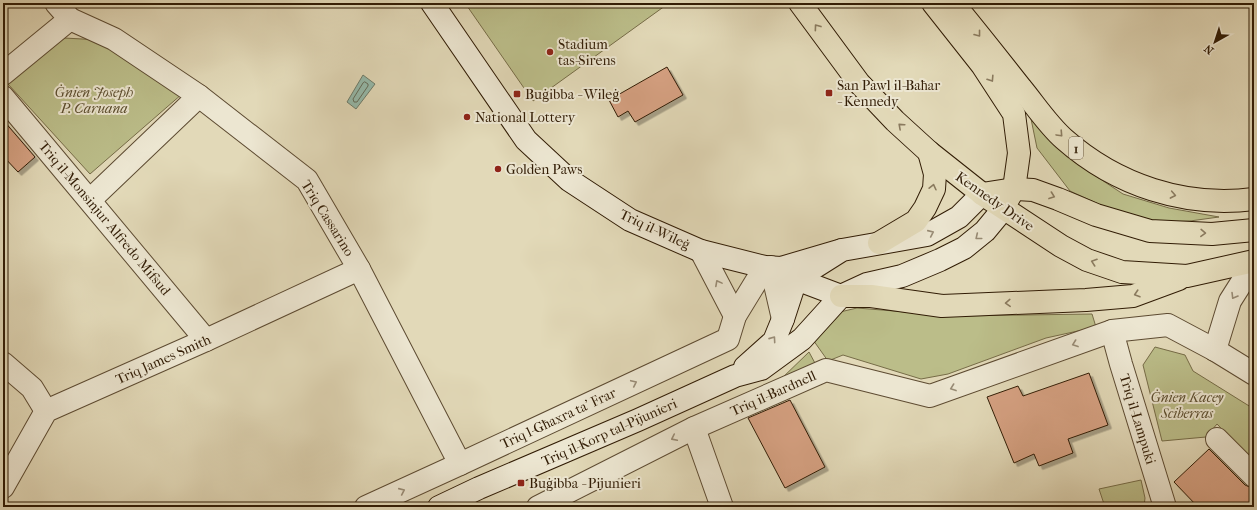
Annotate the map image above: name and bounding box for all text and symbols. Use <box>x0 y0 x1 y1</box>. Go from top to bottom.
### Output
north arrow <box>1195 22 1235 62</box>
one-way arrow <box>814 24 822 31</box>
one-way arrow <box>973 29 980 36</box>
place label: Stadium tas-Sirens <box>558 36 616 69</box>
text: N <box>1201 41 1216 57</box>
marker: Stadium tas-Sirens <box>545 47 555 57</box>
one-way arrow <box>986 74 993 81</box>
place label: San Pawl il-Baħar - Kennedy <box>837 77 940 110</box>
park label: Ġnien Joseph P. Caruana <box>55 84 133 117</box>
place label: Buġibba - Wileġ <box>525 86 619 103</box>
marker: San Pawl il-Baħar - Kennedy <box>824 88 834 98</box>
marker: Buġibba - Wileġ <box>512 89 522 99</box>
place label: National Lottery <box>475 109 576 126</box>
marker: National Lottery <box>462 112 472 122</box>
one-way arrow <box>898 123 905 130</box>
one-way arrow <box>1055 129 1063 137</box>
road number: 1 <box>1069 137 1083 159</box>
street label: Triq il-Monsinjur Alfredo Mifsud <box>35 138 174 299</box>
place label: Golden Paws <box>506 161 582 178</box>
marker: Golden Paws <box>493 164 503 174</box>
street label: Kennedy Drive <box>952 168 1037 235</box>
street label: Triq Cassarino <box>297 177 358 260</box>
one-way arrow <box>928 184 937 191</box>
one-way arrow <box>1170 190 1176 198</box>
one-way arrow <box>1048 192 1055 200</box>
street label: Triq il-Wileġ <box>617 206 693 253</box>
one-way arrow <box>1200 229 1206 238</box>
one-way arrow <box>926 230 934 238</box>
one-way arrow <box>975 232 982 239</box>
one-way arrow <box>1091 259 1098 267</box>
one-way arrow <box>716 280 723 287</box>
one-way arrow <box>1134 289 1141 298</box>
one-way arrow <box>1231 292 1238 299</box>
one-way arrow <box>1005 299 1011 307</box>
street label: Triq James Smith <box>113 331 214 388</box>
one-way arrow <box>768 337 775 344</box>
one-way arrow <box>1072 339 1079 348</box>
street label: Triq il-Bardnell <box>728 367 819 420</box>
street label: Triq il-Lampuki <box>1116 372 1159 466</box>
one-way arrow <box>629 380 637 388</box>
one-way arrow <box>949 383 956 391</box>
street label: Triq l-Għaxra ta' Frar <box>498 384 619 453</box>
park label: Ġnien Kacey Sciberras <box>1151 389 1225 422</box>
street label: Triq il-Korp tal-Pijunieri <box>539 395 680 470</box>
one-way arrow <box>671 433 678 441</box>
place label: Buġibba - Pijunieri <box>529 475 641 492</box>
marker: Buġibba - Pijunieri <box>516 478 526 488</box>
one-way arrow <box>397 488 405 496</box>

